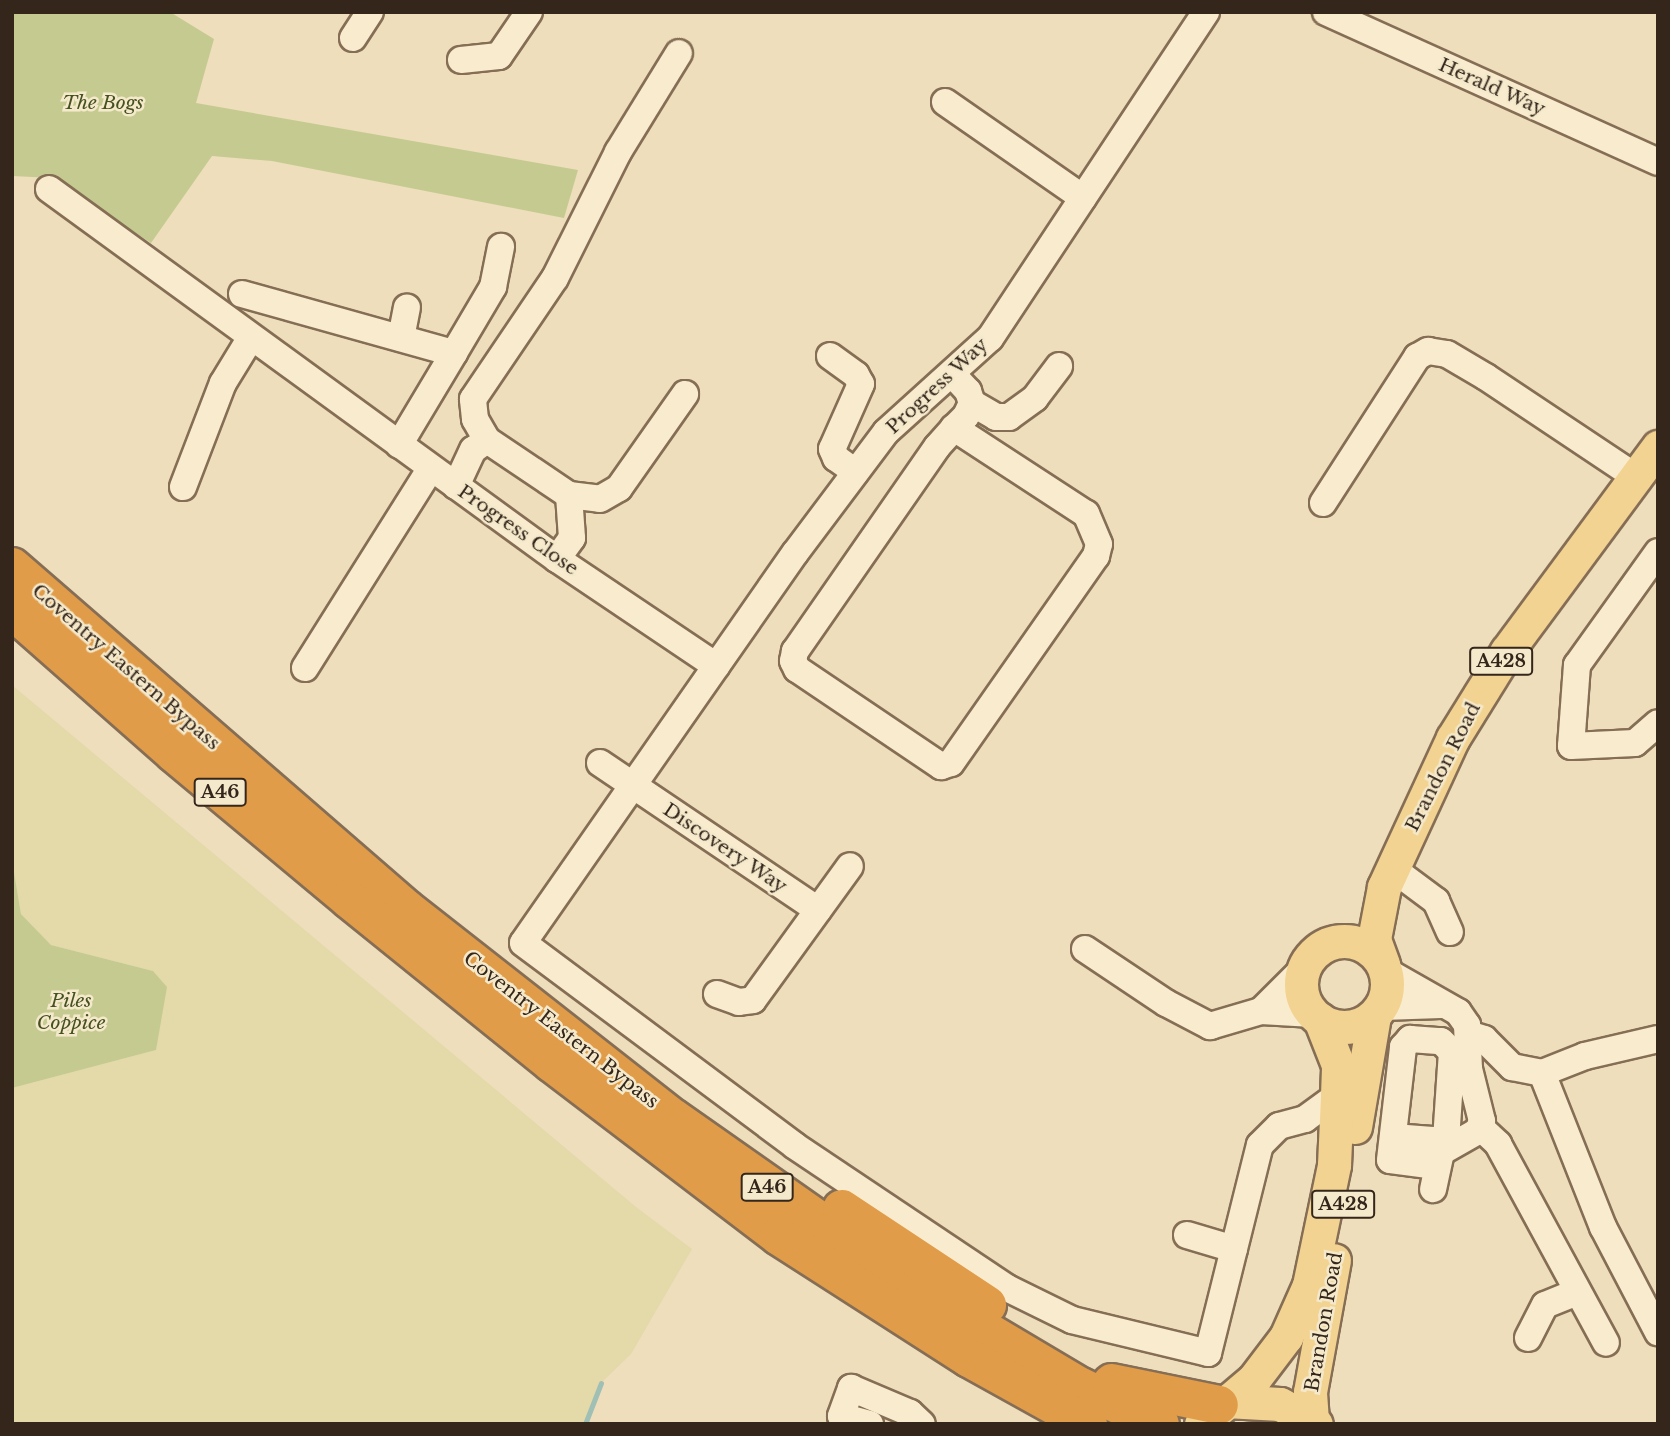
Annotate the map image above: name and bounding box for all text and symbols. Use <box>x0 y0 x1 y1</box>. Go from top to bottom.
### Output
street label: Herald Way <box>1435 53 1549 121</box>
park label: The Bogs <box>63 92 143 114</box>
street label: Progress Way <box>881 333 993 439</box>
street label: Progress Close <box>454 480 582 580</box>
street label: Coventry Eastern Bypass <box>27 579 225 755</box>
road number: A428 <box>1468 646 1534 676</box>
street label: Brandon Road <box>1401 699 1485 835</box>
road number: A46 <box>192 778 248 806</box>
street label: Discovery Way <box>658 798 792 898</box>
street label: Coventry Eastern Bypass <box>459 947 663 1113</box>
park label: Piles Coppice <box>37 990 105 1034</box>
road number: A46 <box>739 1172 795 1202</box>
road number: A428 <box>1310 1190 1376 1218</box>
street label: Brandon Road <box>1300 1250 1348 1394</box>

